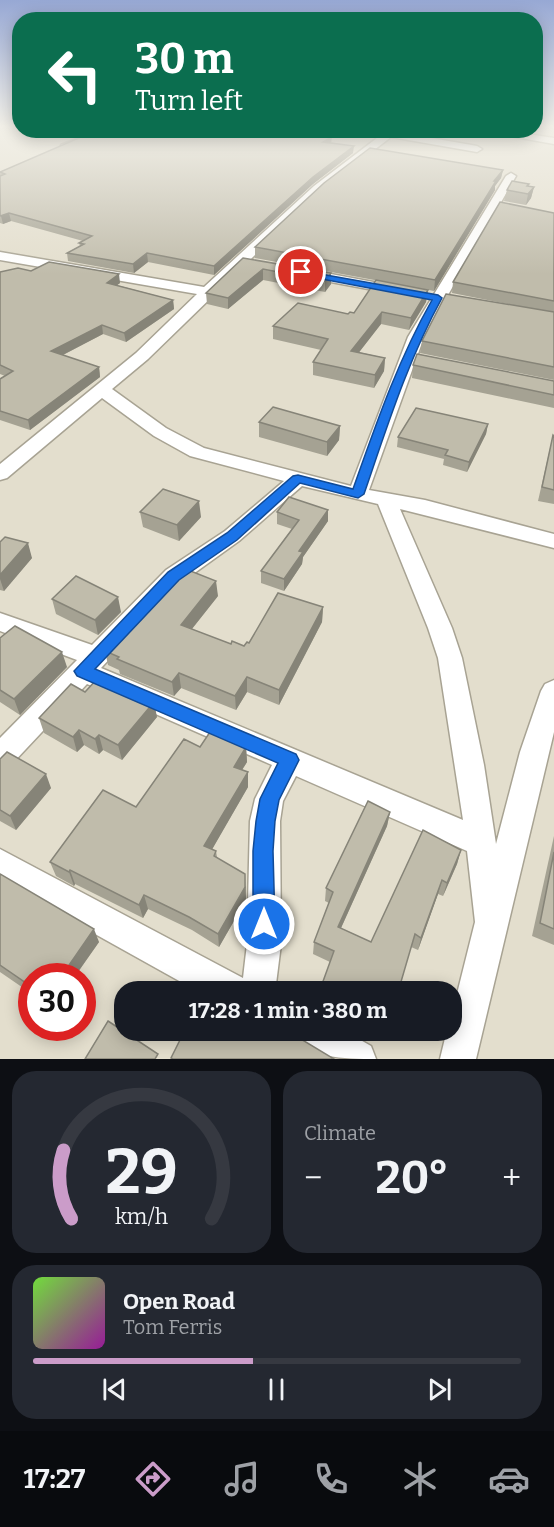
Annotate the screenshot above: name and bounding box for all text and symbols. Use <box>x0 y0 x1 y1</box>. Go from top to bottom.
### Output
text: 30 m <box>135 34 234 84</box>
icon: left <box>36 36 114 114</box>
text: Turn left <box>135 85 243 117</box>
pin <box>275 246 326 297</box>
icon: arrive <box>284 255 317 288</box>
position arrow <box>232 892 296 956</box>
speed limit sign: 30 <box>18 963 96 1041</box>
text: 17:28 · 1 min · 380 m <box>189 997 387 1024</box>
text: Climate <box>304 1121 376 1145</box>
text: 29 <box>105 1135 177 1210</box>
text: 20° <box>376 1151 449 1205</box>
text: − <box>304 1158 322 1198</box>
text: + <box>502 1158 521 1198</box>
text: km/h <box>115 1204 168 1230</box>
text: Open Road <box>123 1288 235 1315</box>
text: Tom Ferris <box>123 1315 222 1339</box>
icon: previous <box>98 1373 131 1406</box>
icon: pause <box>260 1373 293 1406</box>
icon: next <box>423 1373 456 1406</box>
icon: directions <box>132 1458 174 1500</box>
icon: music <box>221 1458 263 1500</box>
icon: phone <box>310 1458 352 1500</box>
icon: climate <box>399 1458 441 1500</box>
icon: car <box>488 1458 530 1500</box>
text: 17:27 <box>24 1463 85 1495</box>

